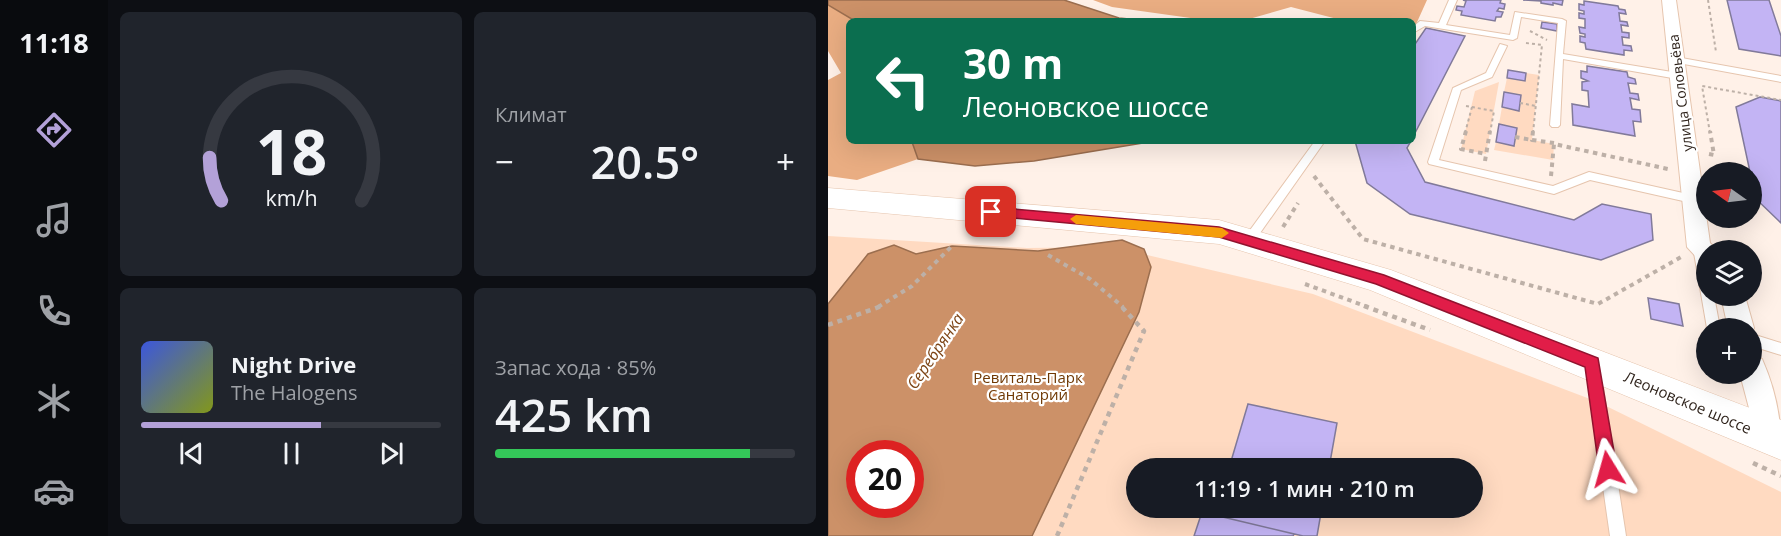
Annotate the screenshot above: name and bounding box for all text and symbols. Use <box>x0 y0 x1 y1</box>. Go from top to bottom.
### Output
text: 11:18 <box>19 24 89 61</box>
street label: улица Соловьёва <box>1663 33 1697 153</box>
text: 30 m <box>963 34 1063 91</box>
icon: left <box>864 42 942 120</box>
text: Леоновское шоссе <box>963 88 1209 125</box>
text: Климат <box>495 101 567 128</box>
text: 18 <box>255 108 327 193</box>
icon: directions <box>33 109 75 151</box>
text: 20.5° <box>591 131 699 192</box>
text: − <box>495 139 514 184</box>
text: + <box>776 139 795 184</box>
north arrow <box>1696 162 1762 228</box>
map controls <box>1696 162 1762 384</box>
text: km/h <box>265 183 317 212</box>
pin <box>965 186 1016 237</box>
icon: arrive <box>974 195 1007 228</box>
icon: music <box>33 199 75 241</box>
button: layers <box>1696 240 1762 306</box>
icon: phone <box>33 290 75 332</box>
water label: Серебрянка <box>901 309 969 393</box>
button: + <box>1696 318 1762 384</box>
text: Night Drive <box>231 349 356 379</box>
text: Запас хода · 85% <box>495 354 656 381</box>
street label: Леоновское шоссе <box>1621 366 1755 438</box>
park label: Ревиталь-Парк Санаторий <box>973 367 1083 404</box>
text: The Halogens <box>231 379 358 406</box>
icon: climate <box>33 380 75 422</box>
text: 425 km <box>495 384 653 445</box>
icon: previous <box>175 437 208 470</box>
icon: pause <box>275 437 308 470</box>
icon: next <box>375 437 408 470</box>
position arrow <box>1576 437 1640 501</box>
speed limit sign: 20 <box>846 440 924 518</box>
icon: car <box>33 470 75 512</box>
text: 11:19 · 1 мин · 210 m <box>1194 473 1415 503</box>

